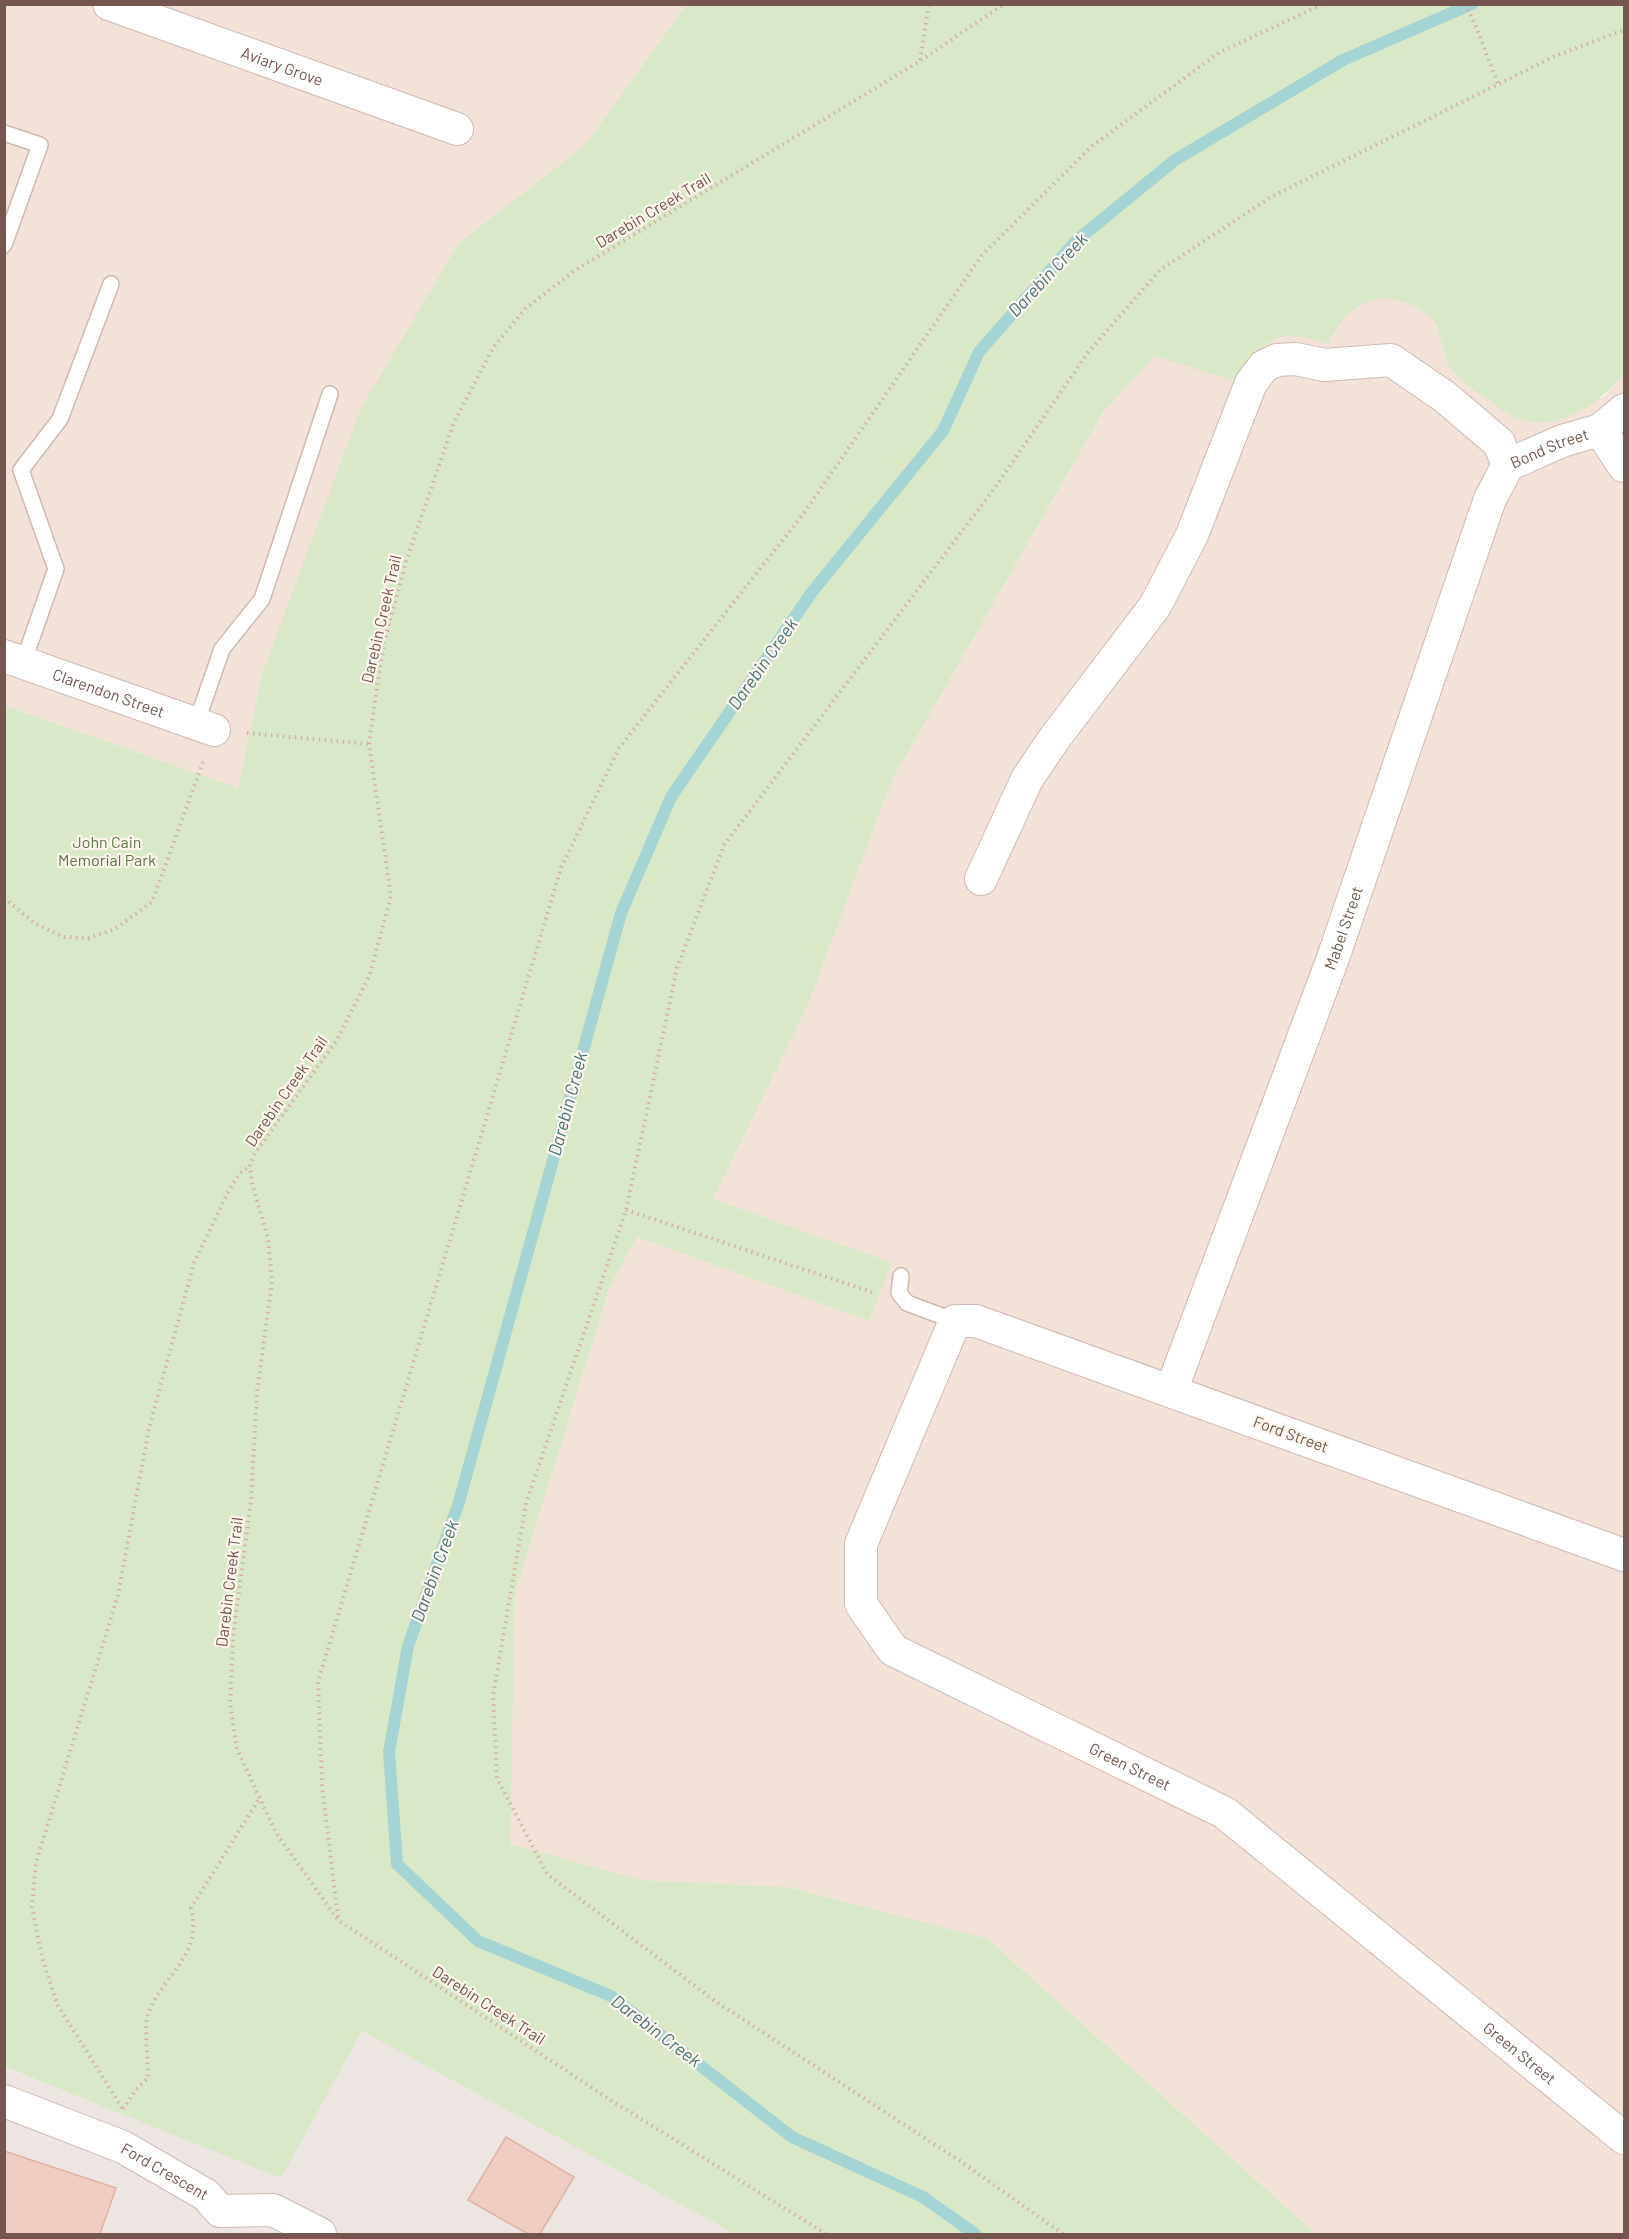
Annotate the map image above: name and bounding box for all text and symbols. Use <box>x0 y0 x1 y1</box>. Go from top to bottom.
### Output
street label: Aviary Grove <box>239 42 326 89</box>
street label: Darebin Creek Trail <box>592 168 714 251</box>
water label: Darebin Creek <box>1003 228 1092 321</box>
street label: Bond Street <box>1507 424 1591 472</box>
street label: Darebin Creek Trail <box>357 553 404 685</box>
water label: Darebin Creek <box>723 613 802 713</box>
street label: Clarendon Street <box>50 664 167 721</box>
park label: John Cain Memorial Park <box>58 832 156 869</box>
street label: Mabel Street <box>1319 883 1366 972</box>
street label: Darebin Creek Trail <box>240 1032 331 1150</box>
water label: Darebin Creek <box>543 1049 592 1158</box>
street label: Ford Street <box>1251 1411 1331 1456</box>
street label: Darebin Creek Trail <box>211 1516 246 1648</box>
water label: Darebin Creek <box>405 1517 463 1625</box>
street label: Green Street <box>1086 1738 1174 1794</box>
street label: Darebin Creek Trail <box>429 1961 549 2048</box>
water label: Darebin Creek <box>607 1989 706 2071</box>
street label: Green Street <box>1480 2017 1560 2088</box>
street label: Ford Crescent <box>118 2138 212 2203</box>

